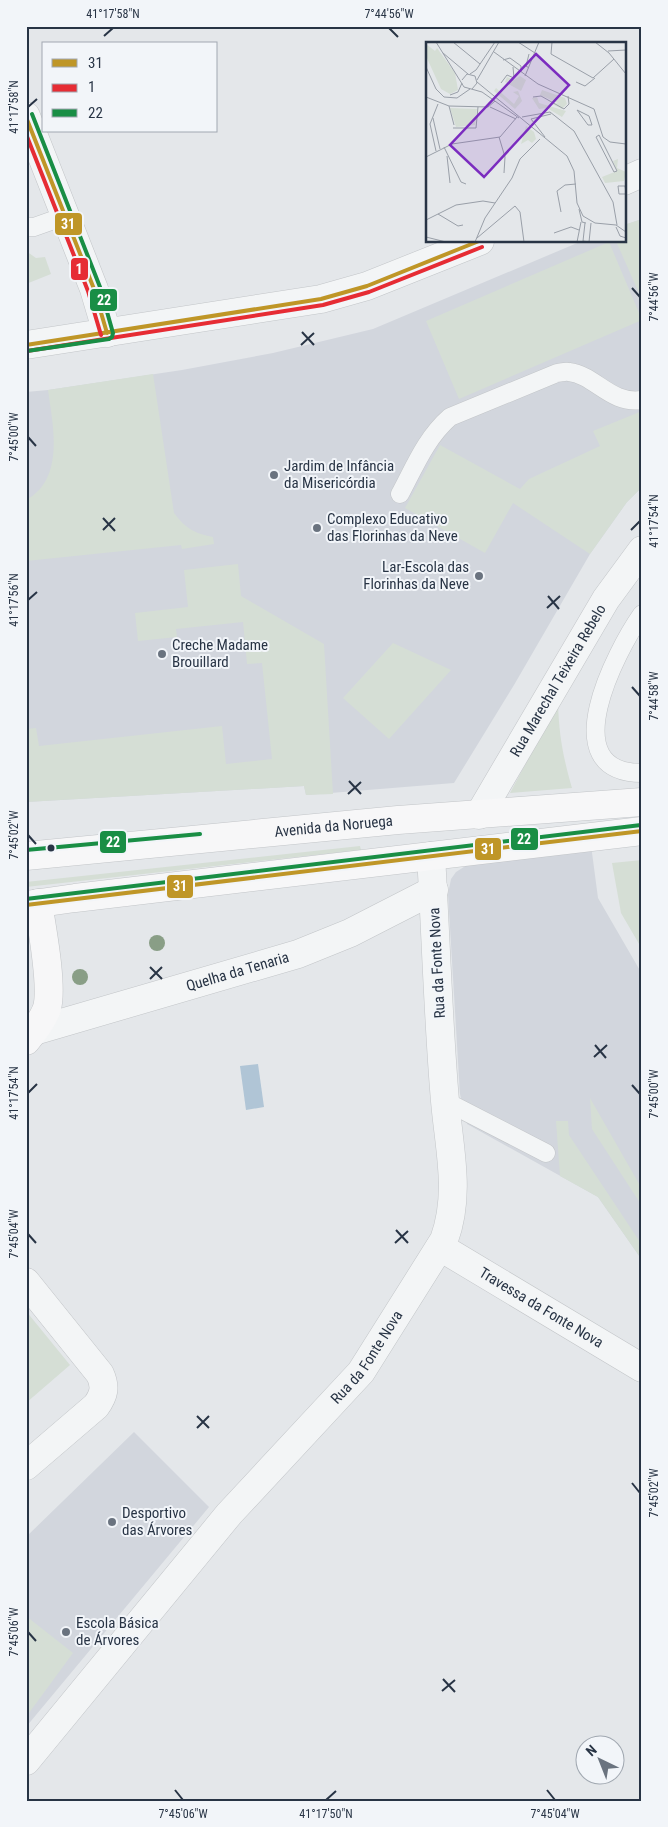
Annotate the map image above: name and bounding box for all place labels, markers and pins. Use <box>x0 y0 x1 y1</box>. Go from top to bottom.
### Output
place label: Jardim de Infância da Misericórdia <box>284 457 394 492</box>
marker: Jardim de Infância da Misericórdia <box>268 469 280 481</box>
place label: Complexo Educativo das Florinhas da Neve <box>327 510 458 545</box>
marker: Complexo Educativo das Florinhas da Neve <box>311 522 323 534</box>
place label: Lar-Escola das Florinhas da Neve <box>363 558 469 593</box>
marker: Lar-Escola das Florinhas da Neve <box>473 570 485 582</box>
place label: Creche Madame Brouillard <box>172 636 268 671</box>
marker: Creche Madame Brouillard <box>156 648 168 660</box>
unlabelled marker <box>46 843 56 853</box>
place label: Desportivo das Árvores <box>122 1504 193 1539</box>
marker: Desportivo das Árvores <box>106 1516 118 1528</box>
place label: Escola Básica de Árvores <box>76 1614 159 1649</box>
marker: Escola Básica de Árvores <box>60 1626 72 1638</box>

